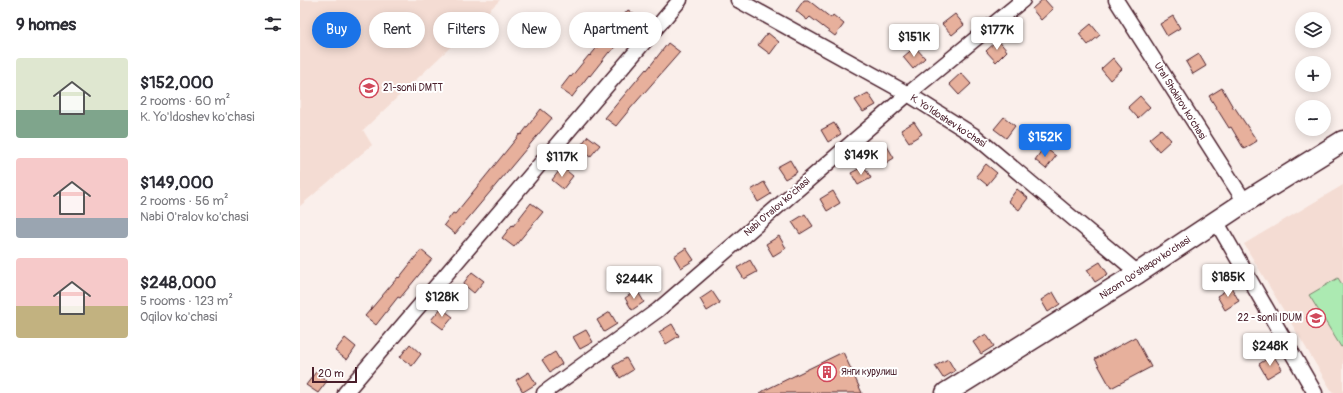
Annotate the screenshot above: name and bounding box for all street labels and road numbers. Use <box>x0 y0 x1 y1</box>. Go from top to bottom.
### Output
street label: Ural Shokirov ko'chasi <box>1151 60 1209 142</box>
street label: K. Yo'ldoshev ko'chasi <box>908 92 988 150</box>
street label: Nabi O'ralov ko'chasi <box>742 175 813 239</box>
street label: Nizom Qo'shaqov ko'chasi <box>1097 234 1193 302</box>

